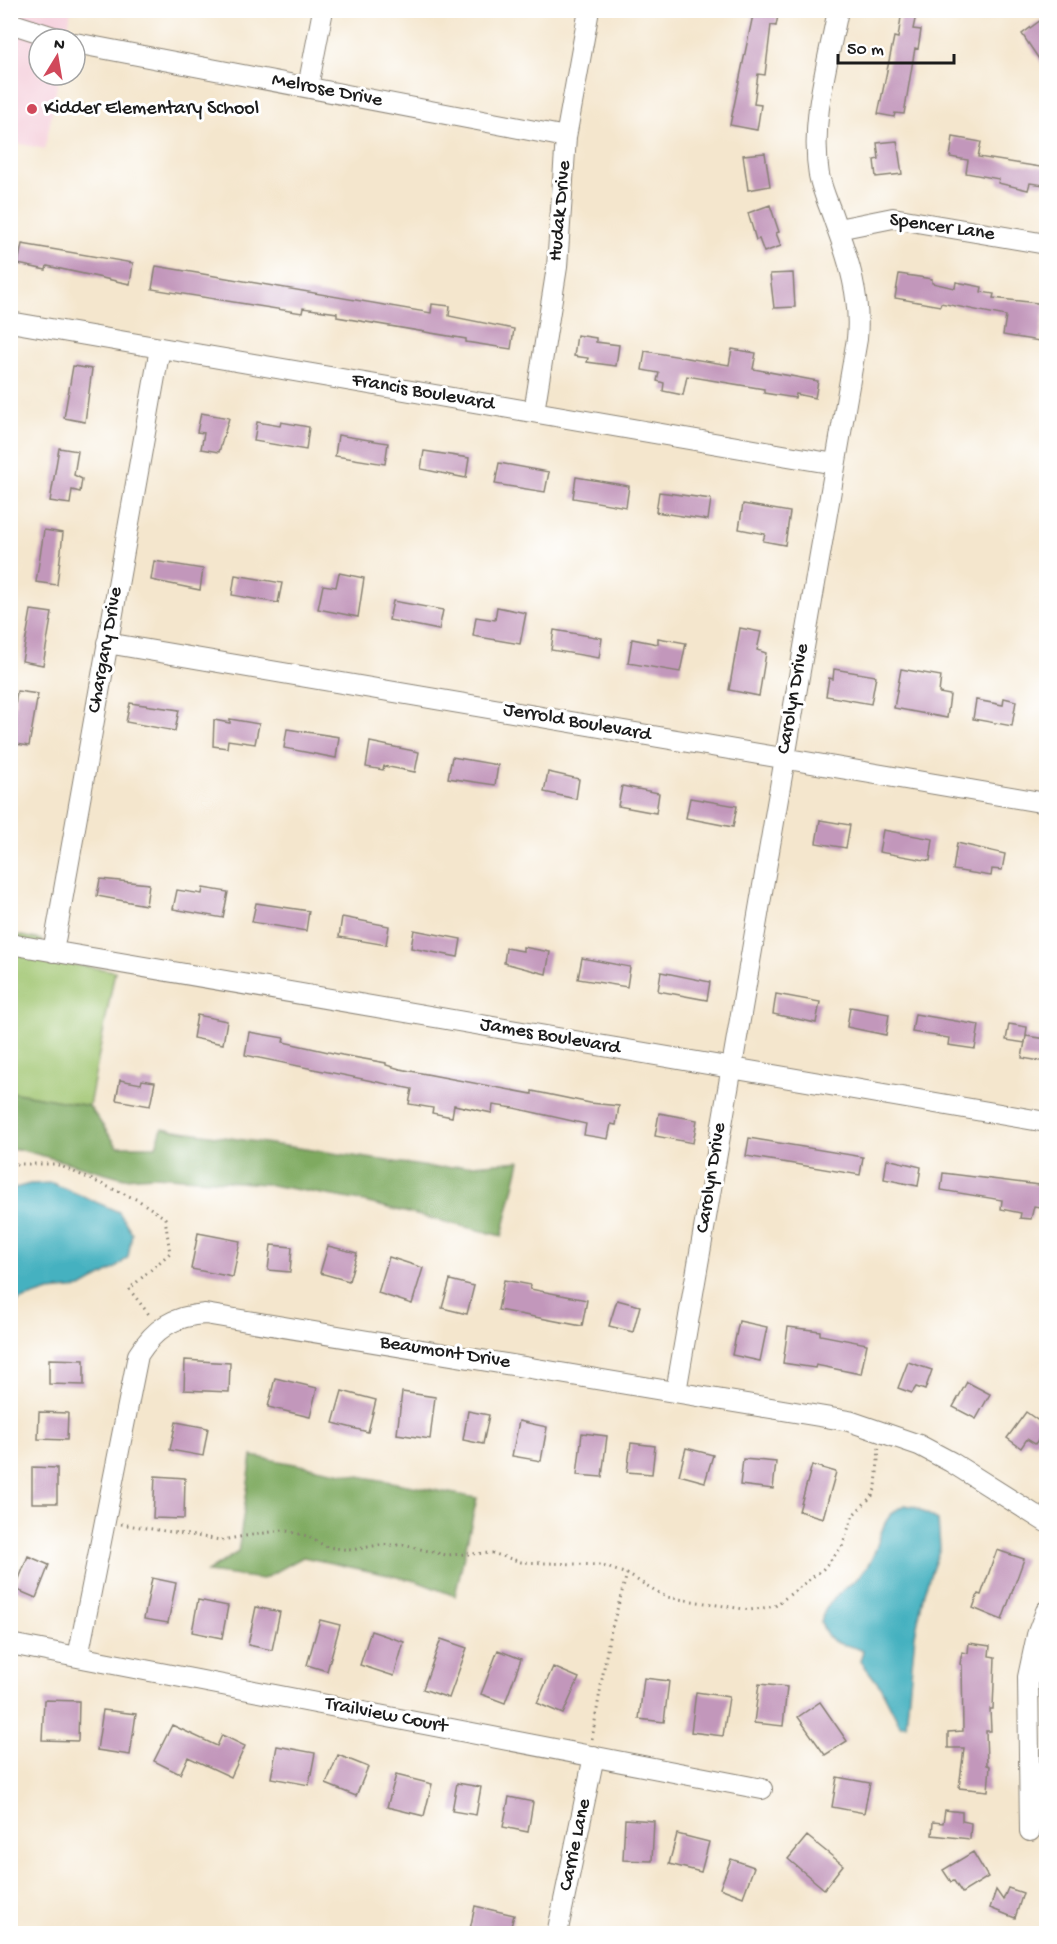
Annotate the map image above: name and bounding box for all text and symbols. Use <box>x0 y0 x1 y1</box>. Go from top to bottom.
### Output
north arrow <box>27 27 87 87</box>
scale bar <box>838 27 954 65</box>
text: N <box>52 35 67 56</box>
text: 50 m <box>847 40 884 61</box>
street label: Melrose Drive <box>270 69 385 113</box>
place label: Kidder Elementary School <box>44 98 259 121</box>
marker: Kidder Elementary School <box>25 102 39 116</box>
street label: Hudak Drive <box>545 159 577 262</box>
street label: Spencer Lane <box>888 209 997 247</box>
street label: Francis Boulevard <box>349 369 498 417</box>
street label: Chargary Drive <box>84 585 129 715</box>
street label: Carolyn Drive <box>773 641 815 756</box>
street label: Jerrold Boulevard <box>501 699 655 748</box>
street label: James Boulevard <box>478 1013 624 1061</box>
street label: Carolyn Drive <box>692 1120 732 1235</box>
street label: Beaumont Drive <box>377 1331 512 1375</box>
street label: Trailview Court <box>322 1693 451 1739</box>
street label: Carrie Lane <box>555 1796 597 1893</box>

